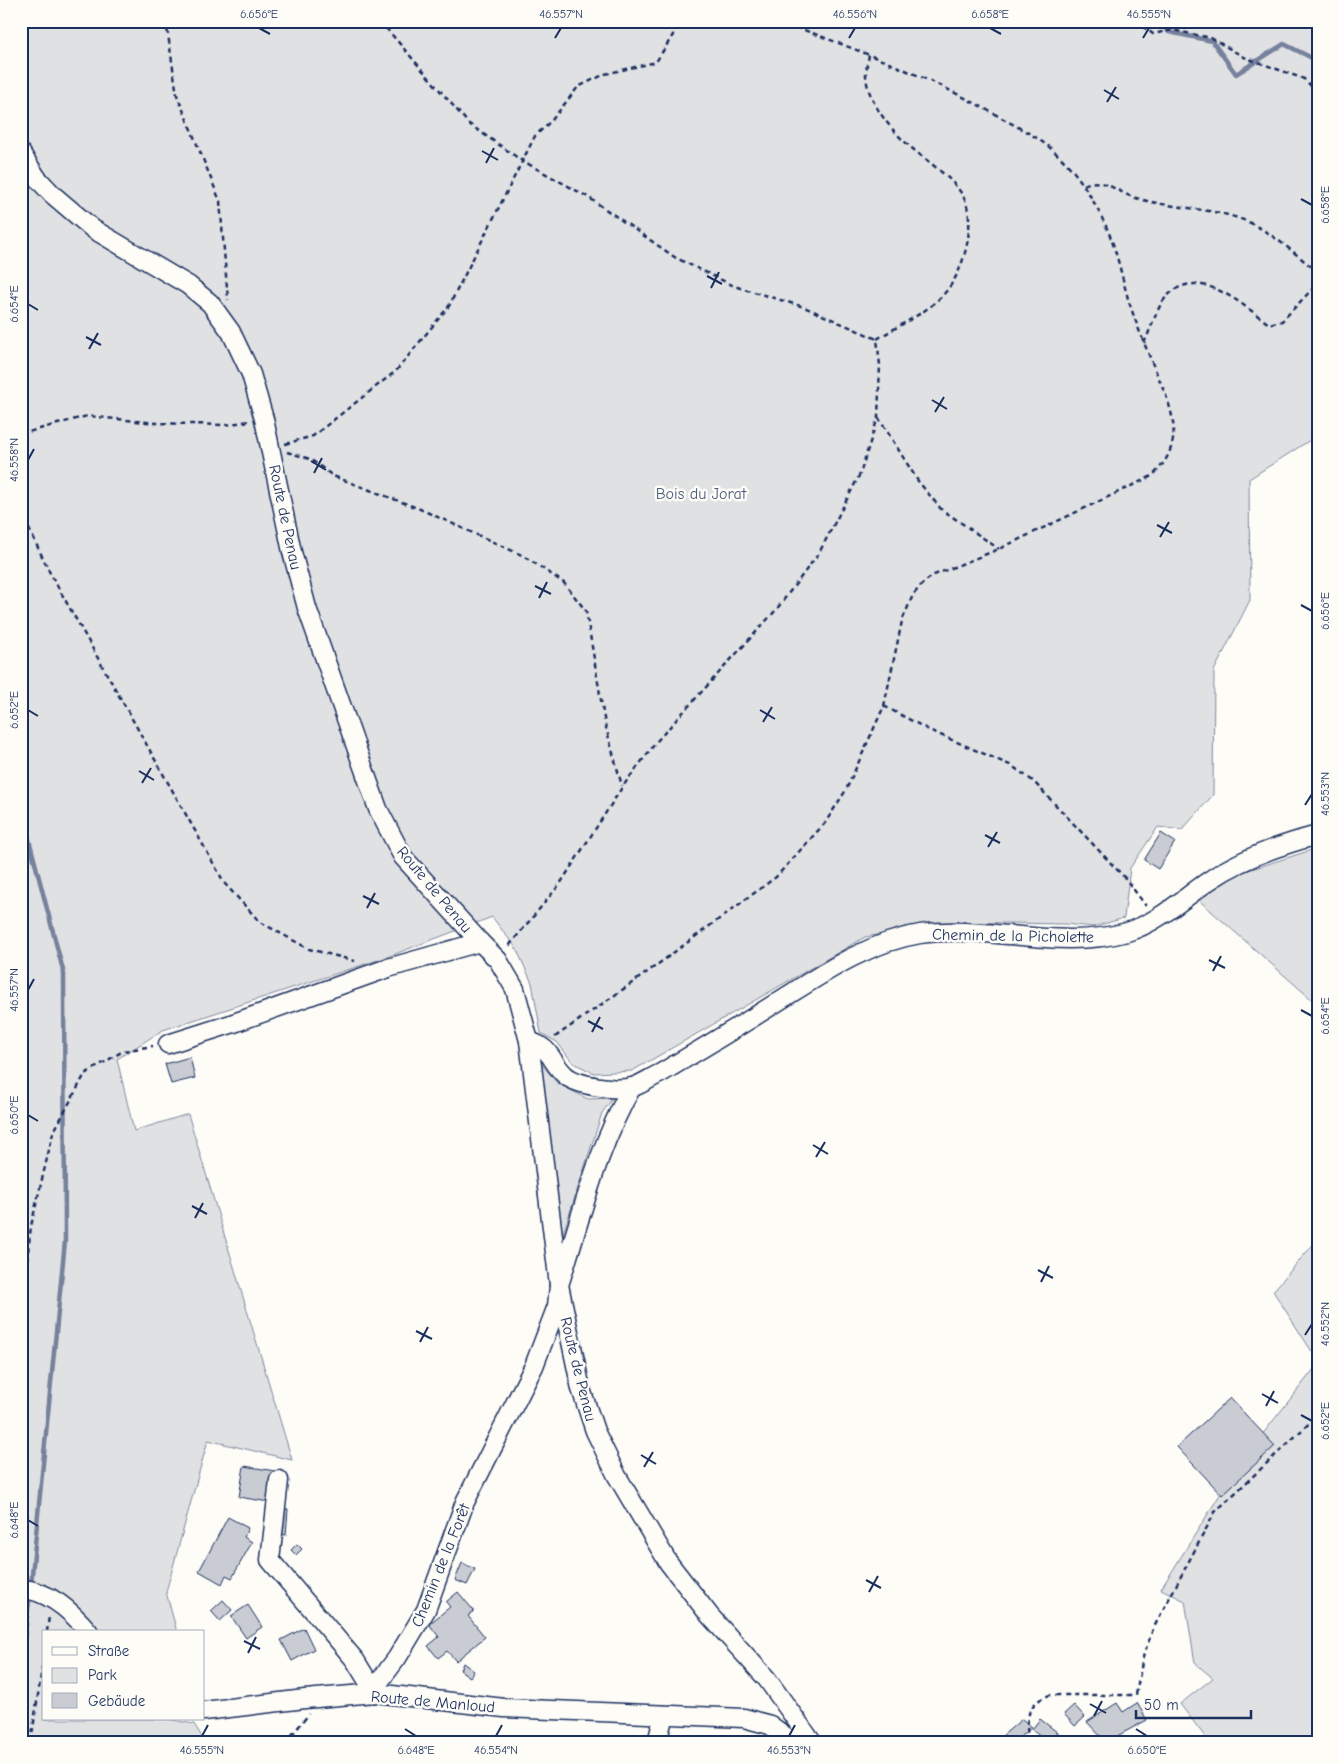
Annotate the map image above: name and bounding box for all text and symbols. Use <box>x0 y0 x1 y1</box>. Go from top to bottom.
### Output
text: 6.656°E <box>240 7 278 21</box>
text: 46.557°N <box>539 7 583 21</box>
text: 46.556°N <box>833 7 877 21</box>
text: 6.658°E <box>971 7 1009 21</box>
text: 46.555°N <box>1127 7 1171 21</box>
text: 6.658°E <box>1318 186 1332 224</box>
text: 6.654°E <box>7 285 21 323</box>
text: 46.558°N <box>7 438 21 482</box>
street label: Route de Penau <box>265 463 305 571</box>
park label: Bois du Jorat <box>656 485 747 503</box>
text: 6.656°E <box>1318 592 1332 630</box>
text: 6.652°E <box>7 691 21 729</box>
text: 46.553°N <box>1318 772 1332 816</box>
street label: Route de Penau <box>393 843 475 936</box>
street label: Chemin de la Picholette <box>932 926 1094 946</box>
text: 46.557°N <box>7 968 21 1012</box>
text: 6.654°E <box>1318 997 1332 1035</box>
text: 6.650°E <box>7 1096 21 1134</box>
text: 46.552°N <box>1318 1302 1332 1346</box>
street label: Route de Penau <box>556 1315 600 1423</box>
text: 6.652°E <box>1318 1402 1332 1440</box>
text: 6.648°E <box>7 1501 21 1539</box>
street label: Chemin de la Forêt <box>408 1501 474 1630</box>
legend <box>42 1630 205 1720</box>
text: Straße <box>88 1642 130 1660</box>
text: Park <box>88 1666 117 1684</box>
street label: Route de Manloud <box>370 1688 496 1716</box>
scale bar <box>1136 1688 1252 1720</box>
text: Gebäude <box>88 1692 146 1710</box>
text: 50 m <box>1144 1696 1179 1714</box>
text: 46.555°N <box>180 1743 224 1757</box>
text: 6.648°E <box>397 1743 435 1757</box>
text: 46.554°N <box>474 1743 518 1757</box>
text: 46.553°N <box>767 1743 811 1757</box>
text: 6.650°E <box>1128 1743 1166 1757</box>

